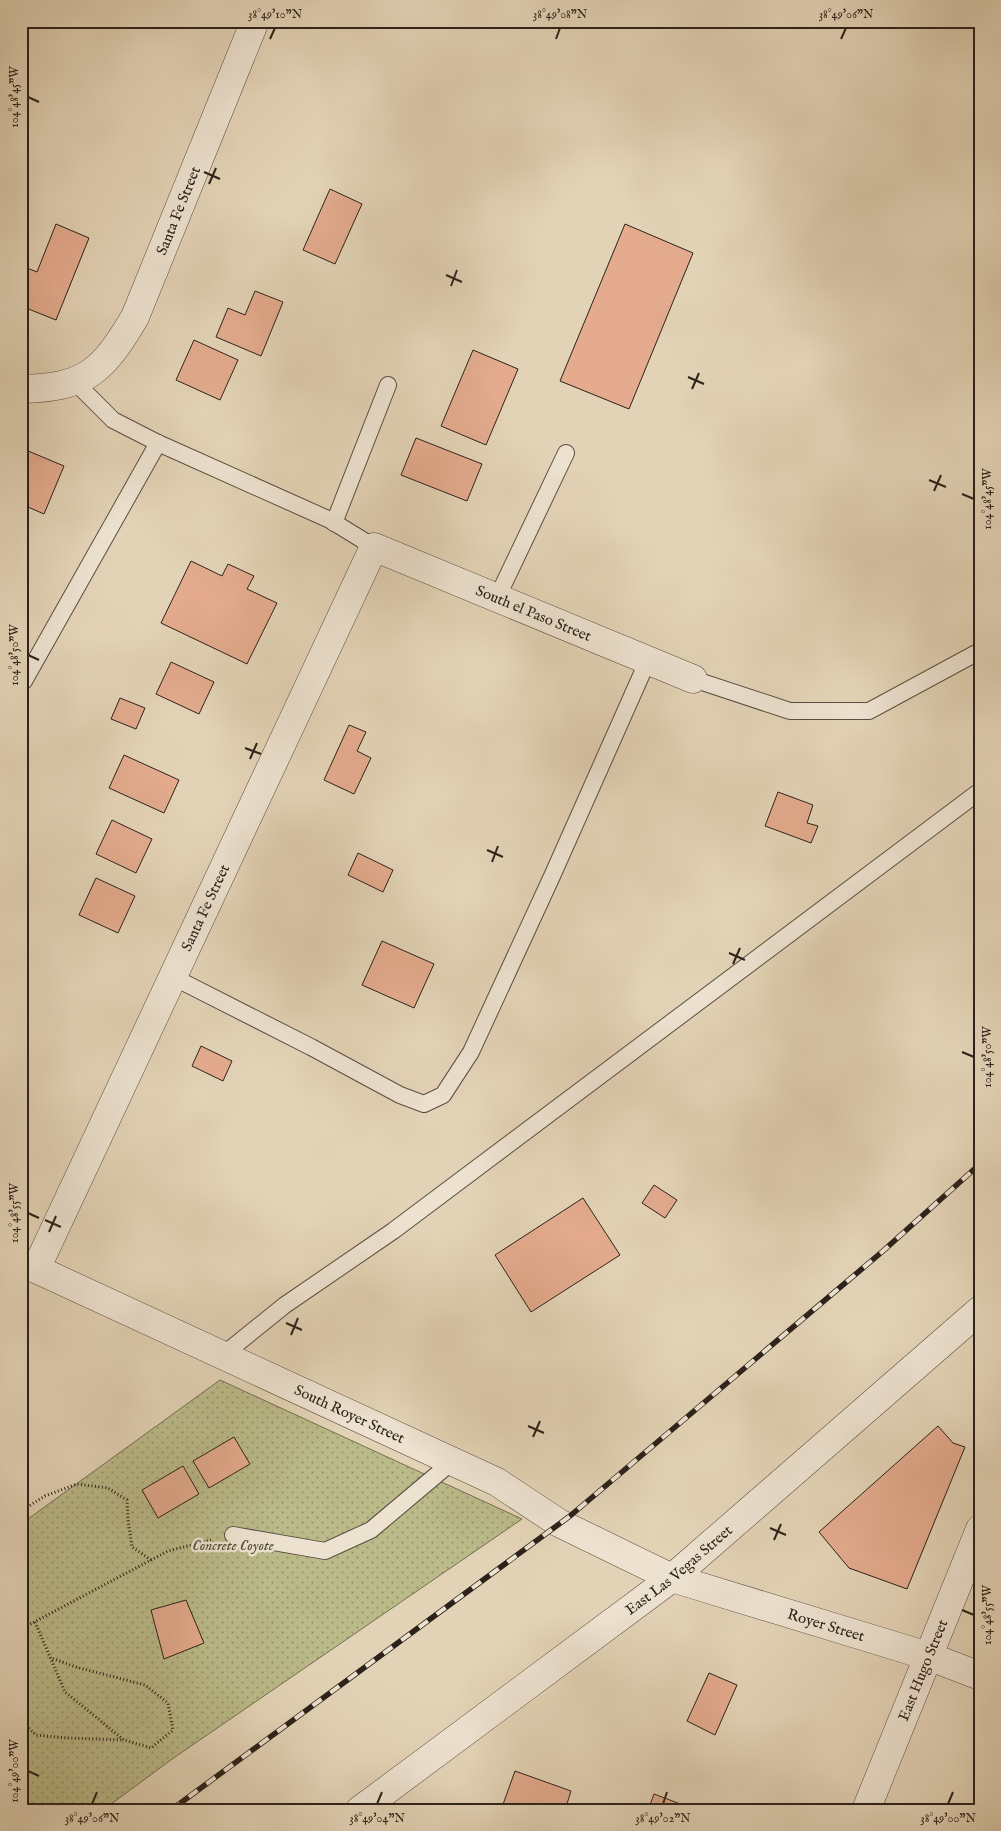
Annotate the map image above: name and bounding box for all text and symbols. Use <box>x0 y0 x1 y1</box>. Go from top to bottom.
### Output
text: 38°49'10"N <box>248 7 303 22</box>
text: 38°49'08"N <box>533 7 588 22</box>
text: 38°49'06"N <box>819 7 874 22</box>
text: 104°48'45"W <box>7 66 22 128</box>
street label: Santa Fe Street <box>152 164 205 258</box>
text: 104°48'45"W <box>980 468 995 530</box>
street label: South el Paso Street <box>473 581 594 646</box>
text: 104°48'50"W <box>7 624 22 686</box>
street label: Santa Fe Street <box>177 861 234 954</box>
text: 104°48'50"W <box>980 1026 995 1088</box>
text: 104°48'55"W <box>7 1182 22 1243</box>
street label: South Royer Street <box>291 1381 408 1448</box>
street label: East Las Vegas Street <box>622 1521 736 1620</box>
park label: Concrete Coyote <box>192 1536 274 1555</box>
text: 104°48'55"W <box>980 1584 995 1645</box>
street label: Royer Street <box>785 1605 867 1646</box>
street label: East Hugo Street <box>894 1617 952 1724</box>
text: 104°49'00"W <box>7 1739 22 1803</box>
text: 38°49'06"N <box>65 1811 120 1826</box>
text: 38°49'04"N <box>349 1811 405 1826</box>
text: 38°49'02"N <box>635 1811 691 1826</box>
text: 38°49'00"N <box>920 1811 976 1826</box>

